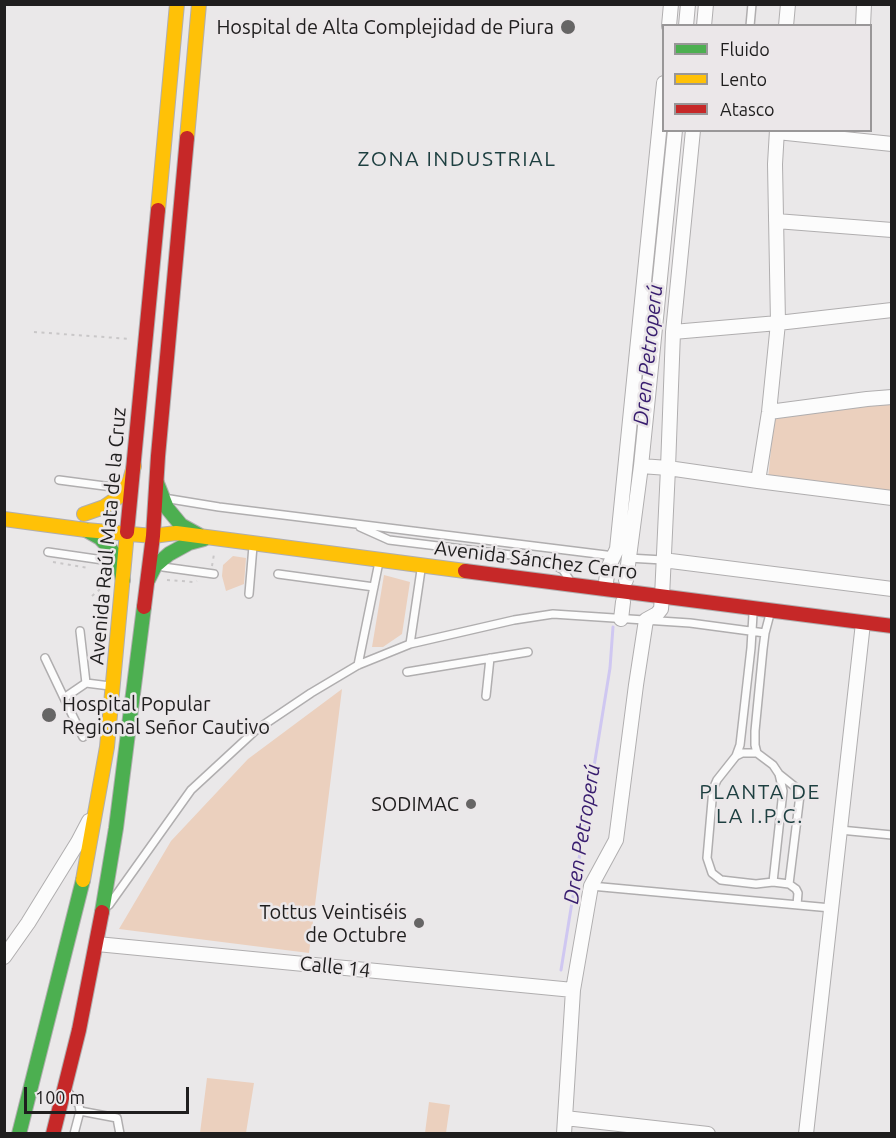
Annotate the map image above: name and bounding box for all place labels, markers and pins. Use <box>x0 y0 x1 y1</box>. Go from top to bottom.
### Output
place label: Hospital de Alta Complejidad de Piura <box>216 15 554 39</box>
marker: Hospital de Alta Complejidad de Piura <box>559 18 577 36</box>
place label: Hospital Popular Regional Señor Cautivo <box>62 692 270 739</box>
marker: Hospital Popular Regional Señor Cautivo <box>40 706 58 724</box>
place label: SODIMAC <box>371 792 459 816</box>
marker: SODIMAC <box>464 797 478 811</box>
place label: Tottus Veintiséis de Octubre <box>259 900 407 947</box>
marker: Tottus Veintiséis de Octubre <box>412 916 426 930</box>

